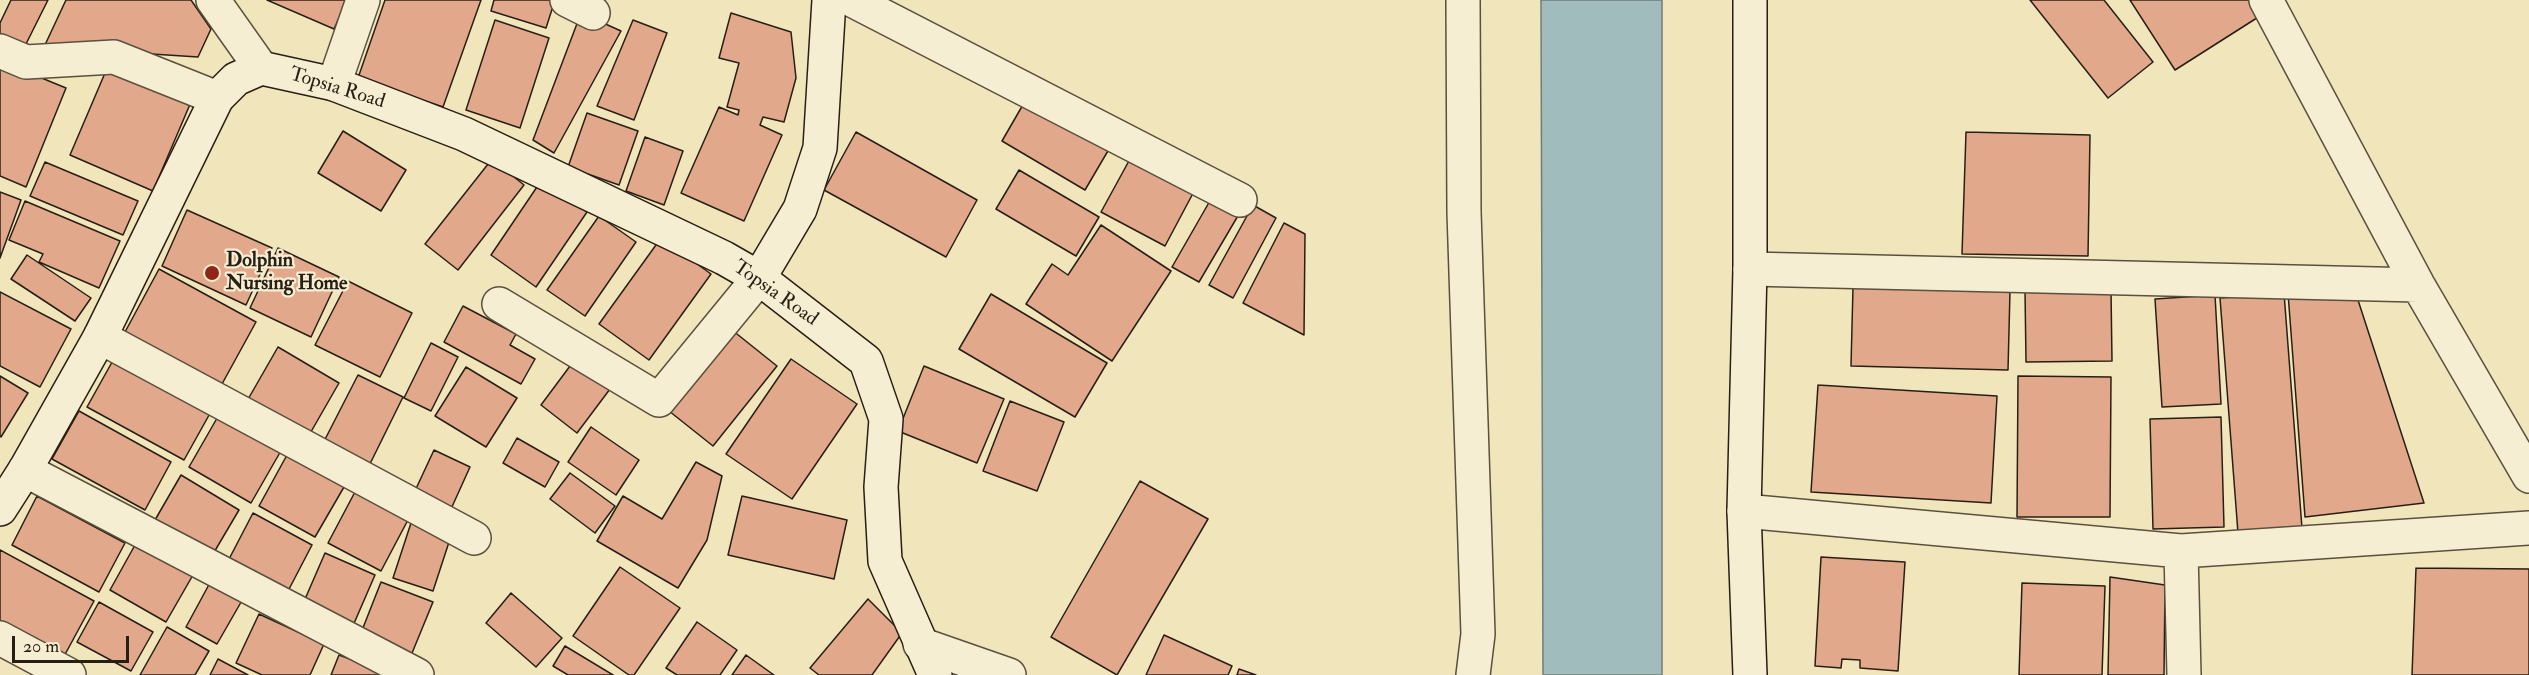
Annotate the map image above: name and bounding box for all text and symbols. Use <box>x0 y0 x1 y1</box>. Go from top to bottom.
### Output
street label: Topsia Road <box>286 63 388 115</box>
place label: Dolphin Nursing Home <box>226 250 347 297</box>
street label: Topsia Road <box>728 256 822 332</box>
marker: Dolphin Nursing Home <box>203 264 221 282</box>
scale bar <box>15 624 132 662</box>
text: 20 m <box>23 635 59 658</box>

